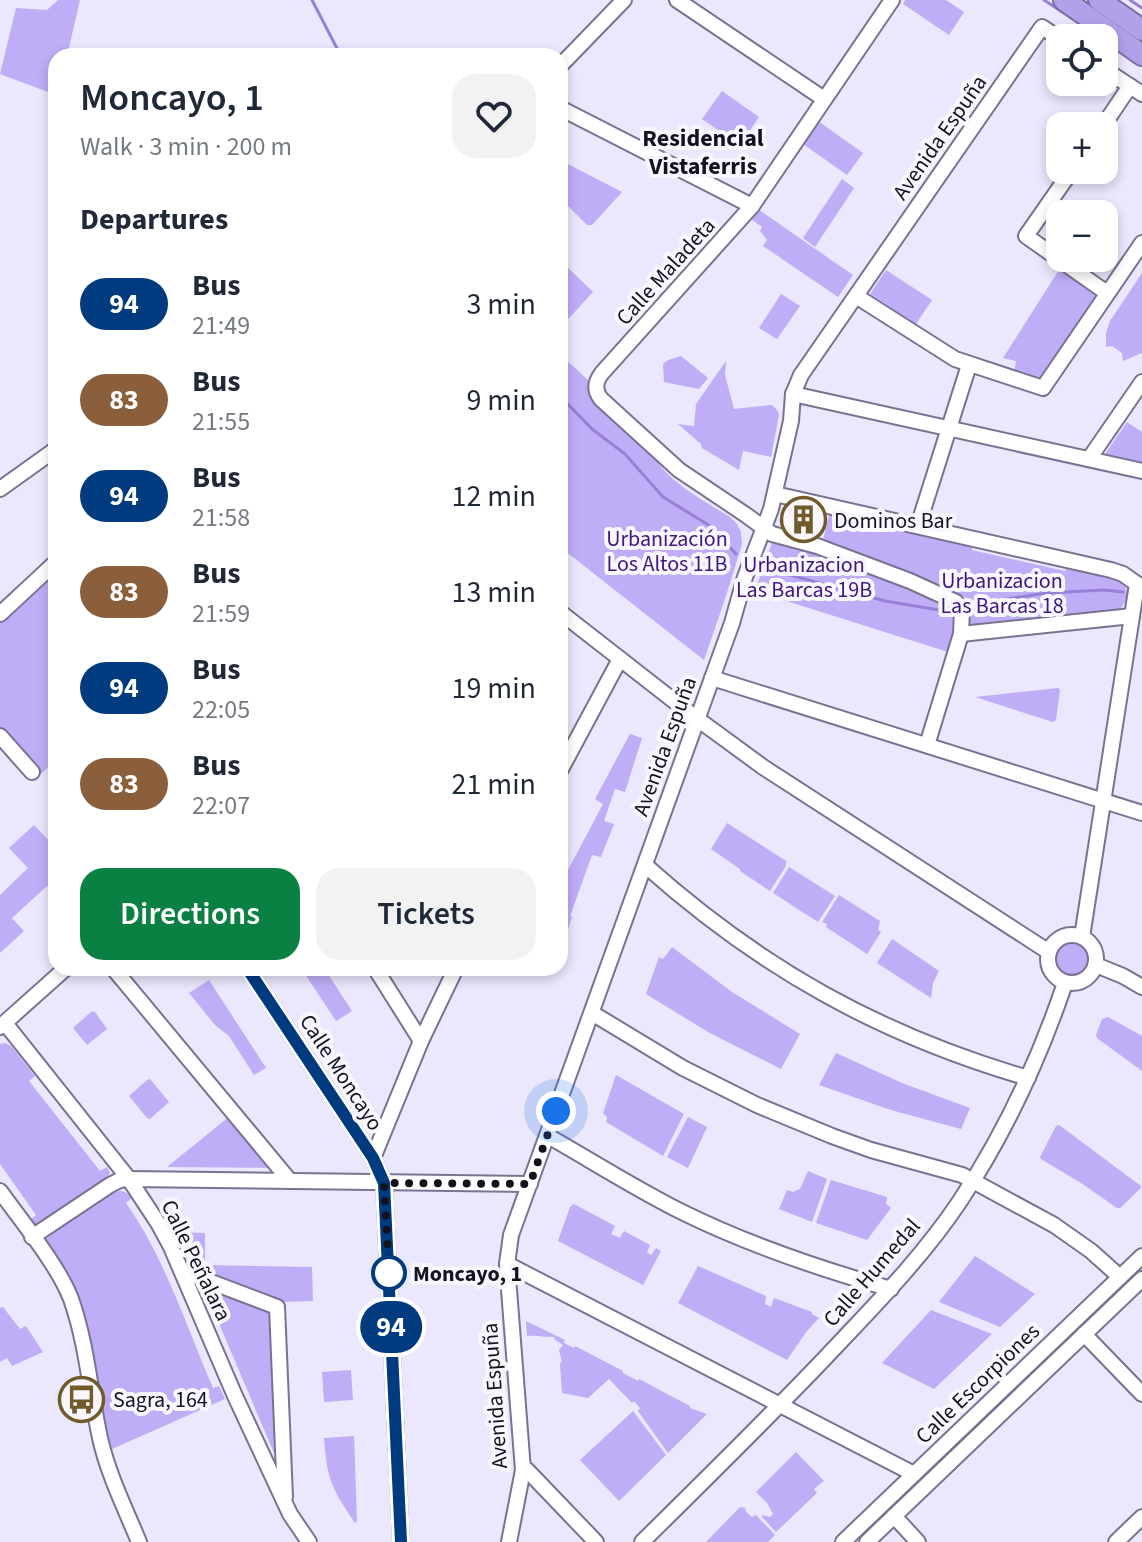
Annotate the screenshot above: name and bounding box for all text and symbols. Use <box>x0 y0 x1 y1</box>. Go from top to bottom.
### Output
map controls <box>1046 24 1118 272</box>
button: locate <box>1046 24 1118 96</box>
street label: Avenida Espuña <box>885 69 995 207</box>
text: Moncayo, 1 <box>80 71 264 125</box>
button: heart <box>452 74 536 158</box>
button: + <box>1046 112 1118 184</box>
district label: Residencial Vistaferris <box>642 121 764 184</box>
text: Walk · 3 min · 200 m <box>80 128 292 165</box>
text: Departures <box>80 198 228 241</box>
button: − <box>1046 200 1118 272</box>
street label: Calle Maladeta <box>609 211 723 333</box>
text: Bus <box>192 264 240 307</box>
text: 3 min <box>466 283 536 326</box>
text: 94 <box>109 284 139 324</box>
text: 21:49 <box>192 307 250 344</box>
text: Bus <box>192 360 240 403</box>
text: 9 min <box>466 379 536 422</box>
text: 83 <box>109 380 139 420</box>
text: 21:55 <box>192 403 250 440</box>
text: Bus <box>192 456 240 499</box>
text: 12 min <box>452 475 536 518</box>
text: 94 <box>109 476 139 516</box>
building icon: Dominos Bar <box>779 496 827 544</box>
text: 21:58 <box>192 499 250 536</box>
place label: Dominos Bar <box>834 505 953 537</box>
park label: Urbanización Los Altos 11B <box>606 523 728 580</box>
park label: Urbanizacion Las Barcas 19B <box>736 549 872 606</box>
text: Bus <box>192 552 240 595</box>
park label: Urbanizacion Las Barcas 18 <box>940 565 1064 622</box>
text: 13 min <box>452 571 536 614</box>
text: 83 <box>109 572 139 612</box>
text: 21:59 <box>192 595 250 632</box>
text: Bus <box>192 648 240 691</box>
text: 19 min <box>452 667 536 710</box>
text: 94 <box>109 668 139 708</box>
street label: Avenida Espuña <box>625 672 705 820</box>
text: 22:05 <box>192 691 250 728</box>
text: Bus <box>192 744 240 787</box>
text: 21 min <box>452 763 536 806</box>
text: 83 <box>109 764 139 804</box>
text: 22:07 <box>192 787 250 824</box>
button: Directions <box>80 868 300 960</box>
button: Tickets <box>316 868 536 960</box>
street label: Calle Moncayo <box>291 1008 391 1137</box>
your location <box>536 1091 576 1131</box>
street label: Calle Peñalara <box>153 1195 239 1326</box>
street label: Calle Humedal <box>816 1211 928 1334</box>
marker: Moncayo, 1 <box>372 1256 406 1290</box>
place label: Moncayo, 1 <box>413 1258 522 1290</box>
line badge: 94 <box>355 1301 427 1353</box>
text: 94 <box>376 1307 406 1347</box>
street label: Calle Escorpiones <box>908 1316 1047 1451</box>
street label: Avenida Espuña <box>474 1322 516 1470</box>
bus stop icon: Sagra, 164 <box>58 1375 106 1423</box>
place label: Sagra, 164 <box>113 1384 208 1416</box>

